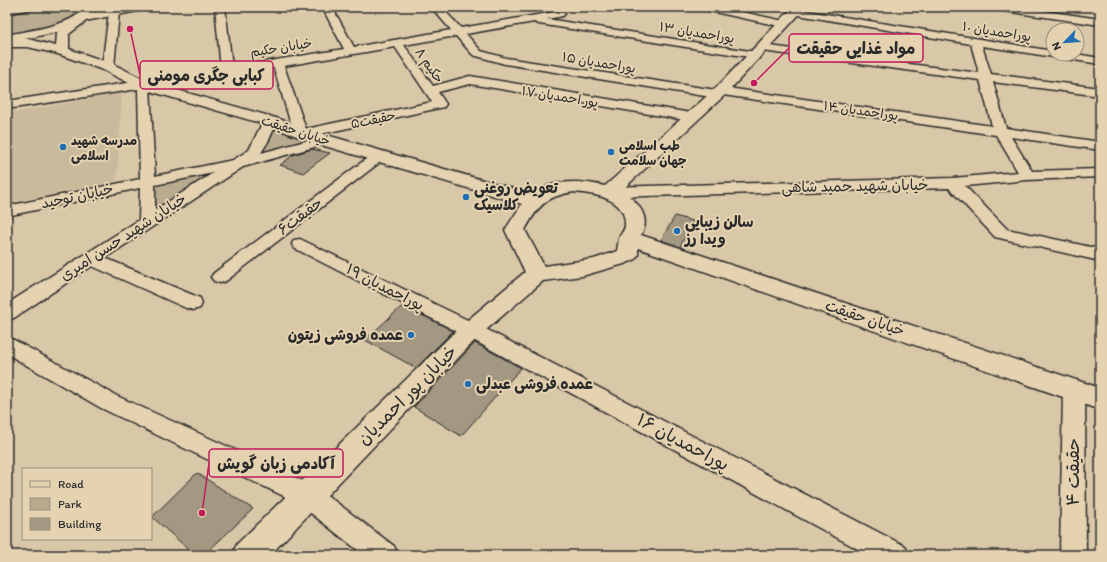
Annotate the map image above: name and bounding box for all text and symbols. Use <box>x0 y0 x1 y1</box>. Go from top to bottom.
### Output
street label: پوراحمدیان ۱۳ <box>658 19 736 47</box>
street label: پوراحمدیان ۱۰ <box>961 19 1033 45</box>
north arrow <box>1045 22 1085 62</box>
callout: مواد غذایی حقیقت <box>789 34 923 62</box>
street label: خیابان حکیم <box>249 35 314 63</box>
text: مواد غذایی حقیقت <box>797 39 915 59</box>
text: N <box>1049 40 1064 52</box>
street label: حکیم ۸ <box>410 45 447 88</box>
street label: پوراحمدیان ۱۵ <box>561 49 637 77</box>
callout: کبابی جگری مومنی <box>140 61 273 89</box>
text: کبابی جگری مومنی <box>148 66 264 86</box>
street label: پور احمدیان ۱۷ <box>520 83 599 111</box>
street label: پوراحمدیان ۱۴ <box>823 98 899 124</box>
street label: حقیقت۵ <box>349 107 397 133</box>
street label: خیابان حقیقت <box>259 112 332 150</box>
place label: مدرسه شهید اسلامی <box>71 133 138 164</box>
place label: طب اسلامی جهان سلامت <box>619 138 687 168</box>
marker: مدرسه شهید اسلامی <box>58 142 68 152</box>
marker: طب اسلامی جهان سلامت <box>606 147 616 157</box>
street label: خیابان شهید حمید شاهی <box>781 176 929 197</box>
place label: تعویض روغنی کلاسیک <box>474 179 558 214</box>
street label: خیابان توحید <box>39 180 115 212</box>
street label: خیابان شهید حسن امیری <box>57 189 189 285</box>
marker: تعویض روغنی کلاسیک <box>461 192 471 202</box>
street label: حقیقت۶ <box>274 193 326 239</box>
place label: سالن زیبایی ویدا رز <box>683 213 754 248</box>
marker: سالن زیبایی ویدا رز <box>672 226 682 236</box>
street label: پوراحمدیان ۱۹ <box>343 260 427 315</box>
street label: خیابان حقیقت <box>823 296 907 340</box>
place label: عمده فروشی زیتون <box>288 326 403 345</box>
marker: عمده فروشی زیتون <box>406 330 416 340</box>
street label: خیابان پور احمدیان <box>352 340 462 450</box>
place label: عمده فروشی عبدلی <box>476 375 593 394</box>
marker: عمده فروشی عبدلی <box>463 379 473 389</box>
street label: پوراحمدیان ۱۶ <box>633 408 733 476</box>
street label: حقیقت ۴ <box>1062 438 1084 506</box>
callout: آکادمی زبان گویش <box>209 449 343 477</box>
text: آکادمی زبان گویش <box>217 454 336 474</box>
legend <box>22 468 152 540</box>
text: Road <box>58 477 84 491</box>
text: Park <box>58 497 82 511</box>
text: Building <box>58 517 102 531</box>

